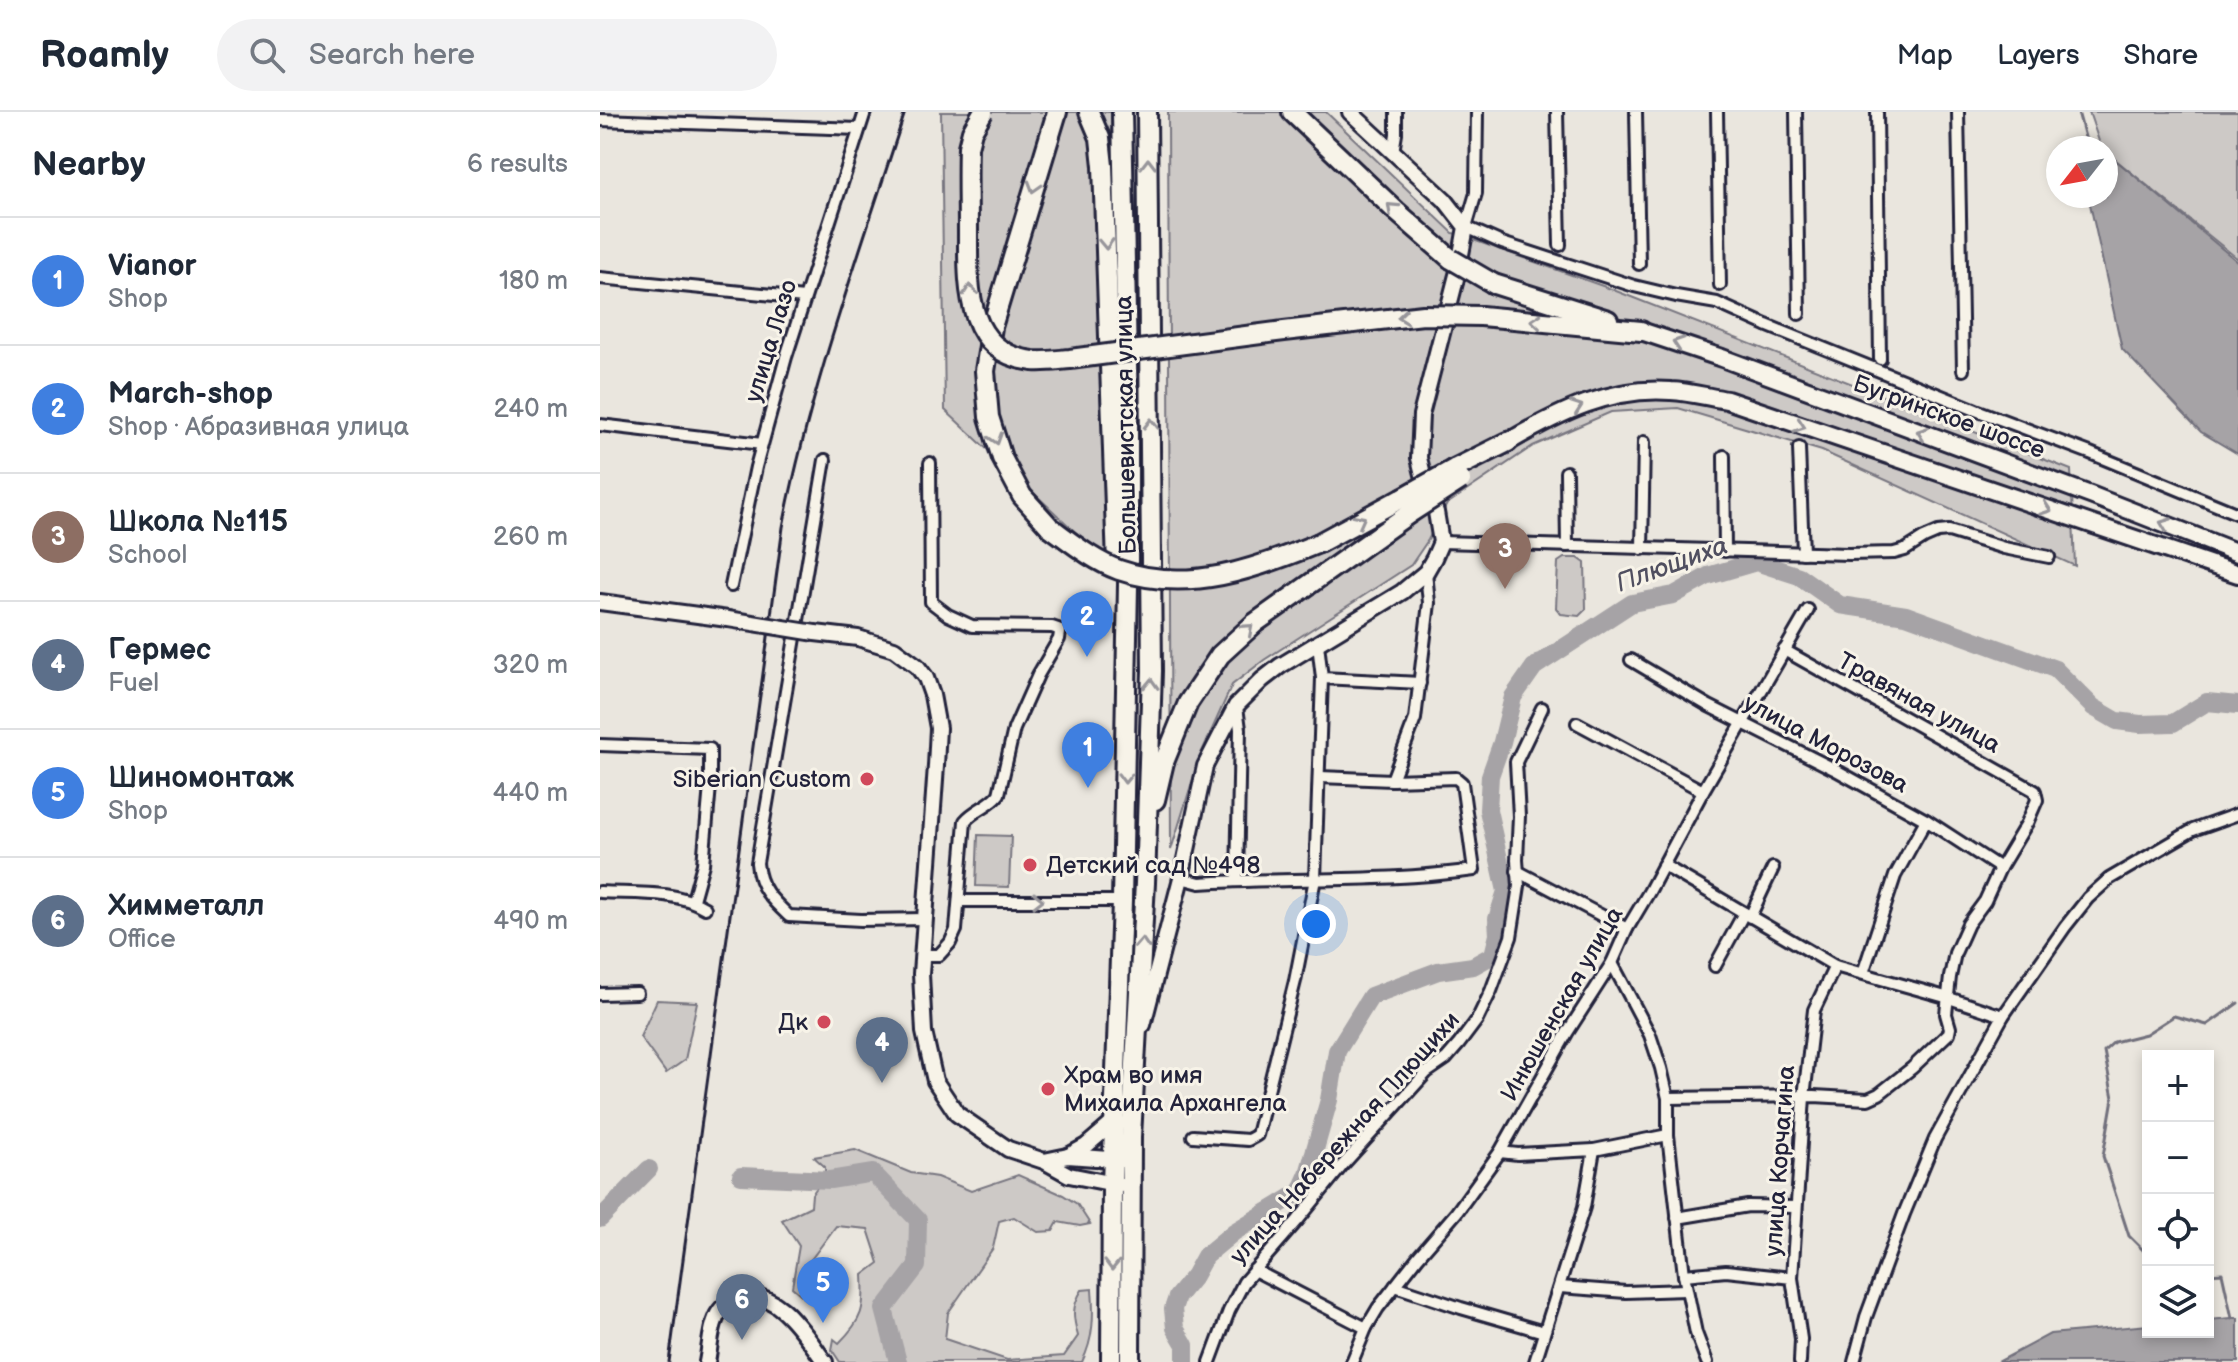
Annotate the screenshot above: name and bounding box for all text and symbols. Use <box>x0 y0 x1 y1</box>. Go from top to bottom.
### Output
search box <box>217 19 777 91</box>
text: Roamly <box>40 33 169 78</box>
icon: search <box>245 33 289 77</box>
text: Search here <box>309 37 475 73</box>
text: Map <box>1897 39 1953 72</box>
text: Layers <box>1997 39 2080 72</box>
text: Share <box>2124 39 2198 72</box>
north arrow <box>2046 136 2118 208</box>
text: Nearby <box>32 144 146 185</box>
text: 6 results <box>467 149 568 180</box>
one-way arrow <box>1139 157 1156 170</box>
one-way arrow <box>1027 179 1043 193</box>
one-way arrow <box>1387 203 1402 217</box>
one-way arrow <box>1097 238 1114 251</box>
text: Vianor <box>108 248 197 284</box>
text: 1 <box>53 266 63 297</box>
text: 180 m <box>499 266 568 297</box>
street label: улица Лазо <box>739 276 803 406</box>
one-way arrow <box>961 283 978 296</box>
text: Shop <box>108 284 168 315</box>
street label: Большевистская улица <box>1109 295 1143 555</box>
one-way arrow <box>1396 309 1409 326</box>
one-way arrow <box>1529 312 1542 329</box>
one-way arrow <box>1672 337 1686 353</box>
street label: Бугринское шоссе <box>1849 369 2049 465</box>
text: March-shop <box>108 376 273 412</box>
text: 2 <box>50 394 66 425</box>
text: 240 m <box>493 394 568 425</box>
one-way arrow <box>1569 400 1583 417</box>
text: Shop · Абразивная улица <box>108 412 409 443</box>
one-way arrow <box>1792 416 1806 432</box>
one-way arrow <box>1142 417 1160 430</box>
one-way arrow <box>1916 426 1930 442</box>
one-way arrow <box>986 431 1002 445</box>
one-way arrow <box>2039 500 2053 516</box>
text: Школа №115 <box>108 504 288 540</box>
one-way arrow <box>1352 515 1366 530</box>
one-way arrow <box>2159 517 2173 534</box>
text: 3 <box>50 522 66 553</box>
text: 260 m <box>493 522 568 553</box>
pin: 3 <box>1479 523 1531 589</box>
water label: Плющиха <box>1612 530 1732 600</box>
text: School <box>108 540 187 571</box>
pin: 2 <box>1061 591 1113 657</box>
one-way arrow <box>1239 624 1254 639</box>
text: Гермес <box>108 632 211 668</box>
street label: Травяная улица <box>1833 646 2005 760</box>
text: 4 <box>50 650 66 681</box>
text: 320 m <box>493 650 568 681</box>
text: Fuel <box>108 668 159 699</box>
one-way arrow <box>1143 677 1160 690</box>
street label: улица Морозова <box>1739 688 1913 800</box>
pin: 1 <box>1062 722 1114 788</box>
text: Шиномонтаж <box>108 760 294 796</box>
place label: Siberian Custom <box>673 765 851 794</box>
marker: Siberian Custom <box>858 770 876 788</box>
one-way arrow <box>1116 772 1133 785</box>
text: 5 <box>50 778 66 809</box>
text: 440 m <box>492 778 568 809</box>
text: Shop <box>108 796 168 827</box>
place label: Детский сад №498 <box>1046 851 1260 880</box>
marker: Детский сад №498 <box>1021 856 1039 874</box>
text: Химметалл <box>108 888 264 924</box>
one-way arrow <box>1032 891 1045 909</box>
street label: Инюшенская улица <box>1495 902 1629 1106</box>
your location <box>1296 904 1336 944</box>
text: 6 <box>50 906 66 937</box>
text: 490 m <box>493 906 568 937</box>
text: Office <box>108 924 176 955</box>
one-way arrow <box>1133 936 1150 949</box>
street label: улица Набережная Плющихи <box>1224 1006 1466 1270</box>
place label: Дк <box>778 1008 808 1037</box>
marker: Дк <box>815 1013 833 1031</box>
pin: 4 <box>856 1017 908 1083</box>
map controls <box>2142 1050 2214 1338</box>
button: + <box>2142 1050 2214 1122</box>
place label: Храм во имя Михаила Архангела <box>1064 1061 1287 1118</box>
street label: улица Корчагина <box>1759 1064 1801 1258</box>
marker: Храм во имя Михаила Архангела <box>1039 1080 1057 1098</box>
button: − <box>2142 1122 2214 1194</box>
button: locate <box>2142 1194 2214 1266</box>
pin: 5 <box>797 1257 849 1323</box>
one-way arrow <box>1103 1259 1121 1272</box>
button: layers <box>2142 1266 2214 1338</box>
pin: 6 <box>716 1274 768 1340</box>

